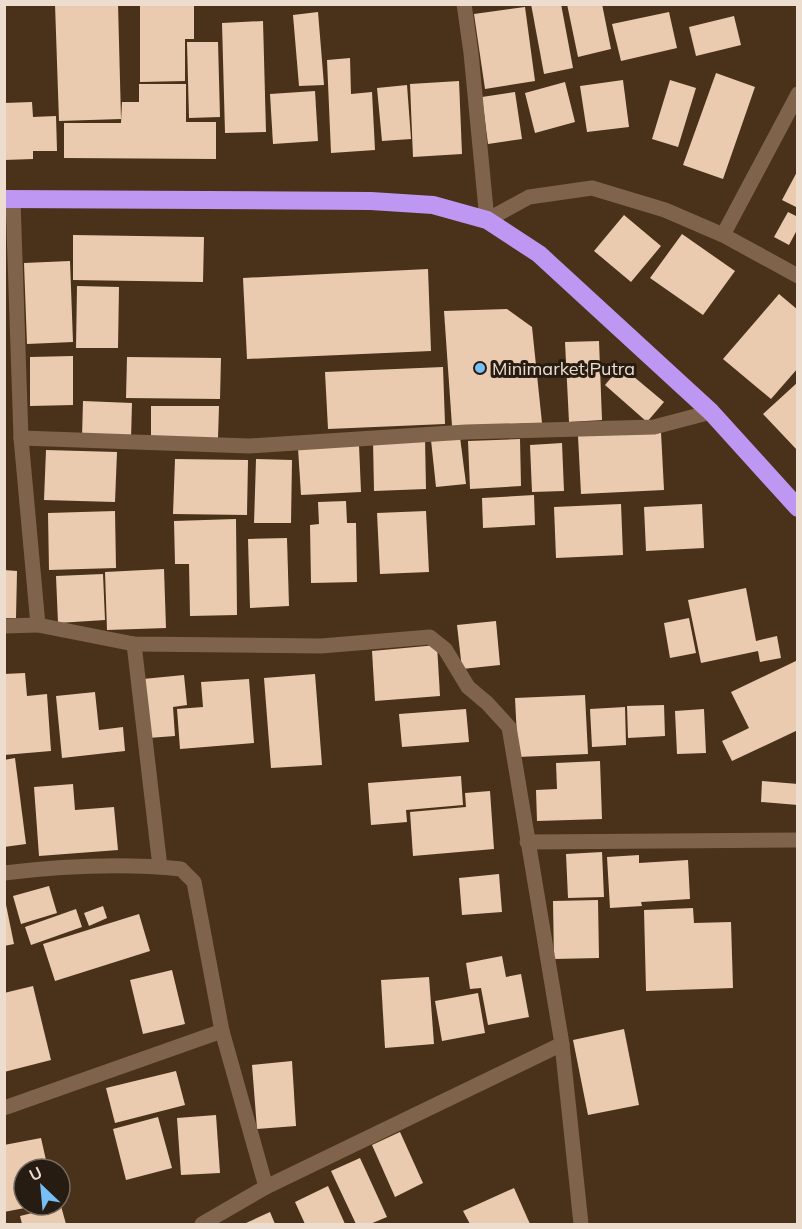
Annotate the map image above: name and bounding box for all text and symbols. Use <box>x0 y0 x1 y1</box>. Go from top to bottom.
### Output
place label: Minimarket Putra <box>492 357 635 380</box>
marker: Minimarket Putra <box>473 361 487 375</box>
north arrow <box>12 1157 72 1217</box>
text: U <box>26 1162 45 1185</box>

